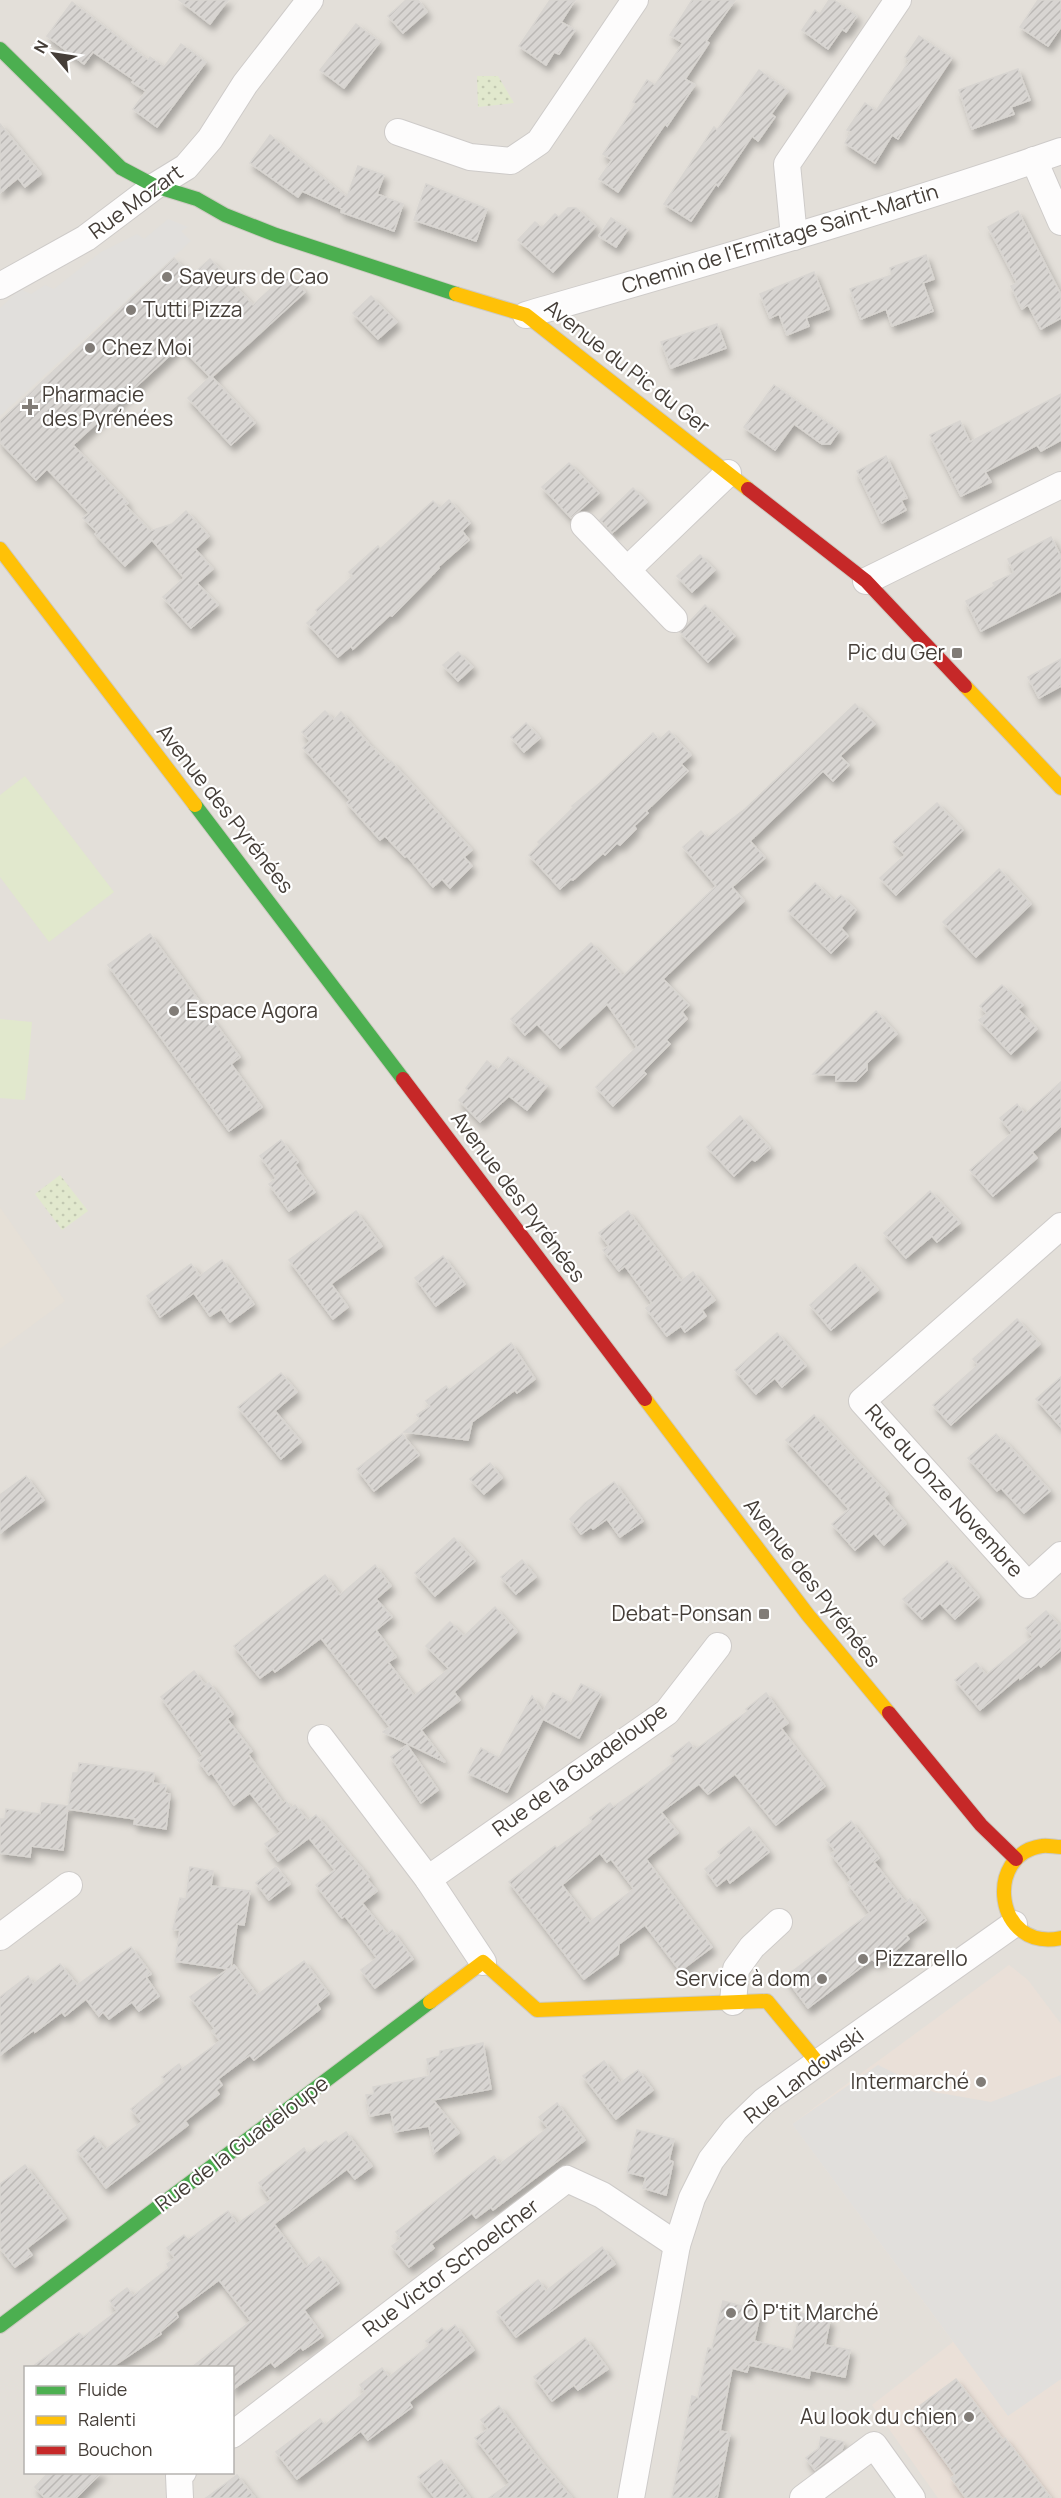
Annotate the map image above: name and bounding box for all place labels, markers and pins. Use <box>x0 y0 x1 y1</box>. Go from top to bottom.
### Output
place label: Saveurs de Cao <box>179 262 329 290</box>
marker: Saveurs de Cao <box>160 270 174 284</box>
place label: Tutti Pizza <box>143 295 243 323</box>
marker: Tutti Pizza <box>124 303 138 317</box>
place label: Chez Moi <box>102 333 192 361</box>
marker: Chez Moi <box>83 341 97 355</box>
place label: Pharmacie des Pyrénées <box>42 380 173 432</box>
marker: Pharmacie des Pyrénées <box>23 400 37 414</box>
place label: Pic du Ger <box>848 638 945 666</box>
marker: Pic du Ger <box>950 646 964 660</box>
place label: Espace Agora <box>186 996 318 1024</box>
marker: Espace Agora <box>167 1004 181 1018</box>
place label: Debat-Ponsan <box>612 1599 752 1627</box>
marker: Debat-Ponsan <box>757 1607 771 1621</box>
place label: Pizzarello <box>875 1944 968 1972</box>
marker: Pizzarello <box>856 1952 870 1966</box>
place label: Service à dom <box>675 1964 810 1992</box>
marker: Service à dom <box>815 1972 829 1986</box>
place label: Intermarché <box>851 2067 969 2095</box>
marker: Intermarché <box>974 2075 988 2089</box>
place label: Ô P'tit Marché <box>743 2298 879 2326</box>
marker: Ô P'tit Marché <box>724 2306 738 2320</box>
place label: Au look du chien <box>800 2402 957 2430</box>
marker: Au look du chien <box>962 2410 976 2424</box>

